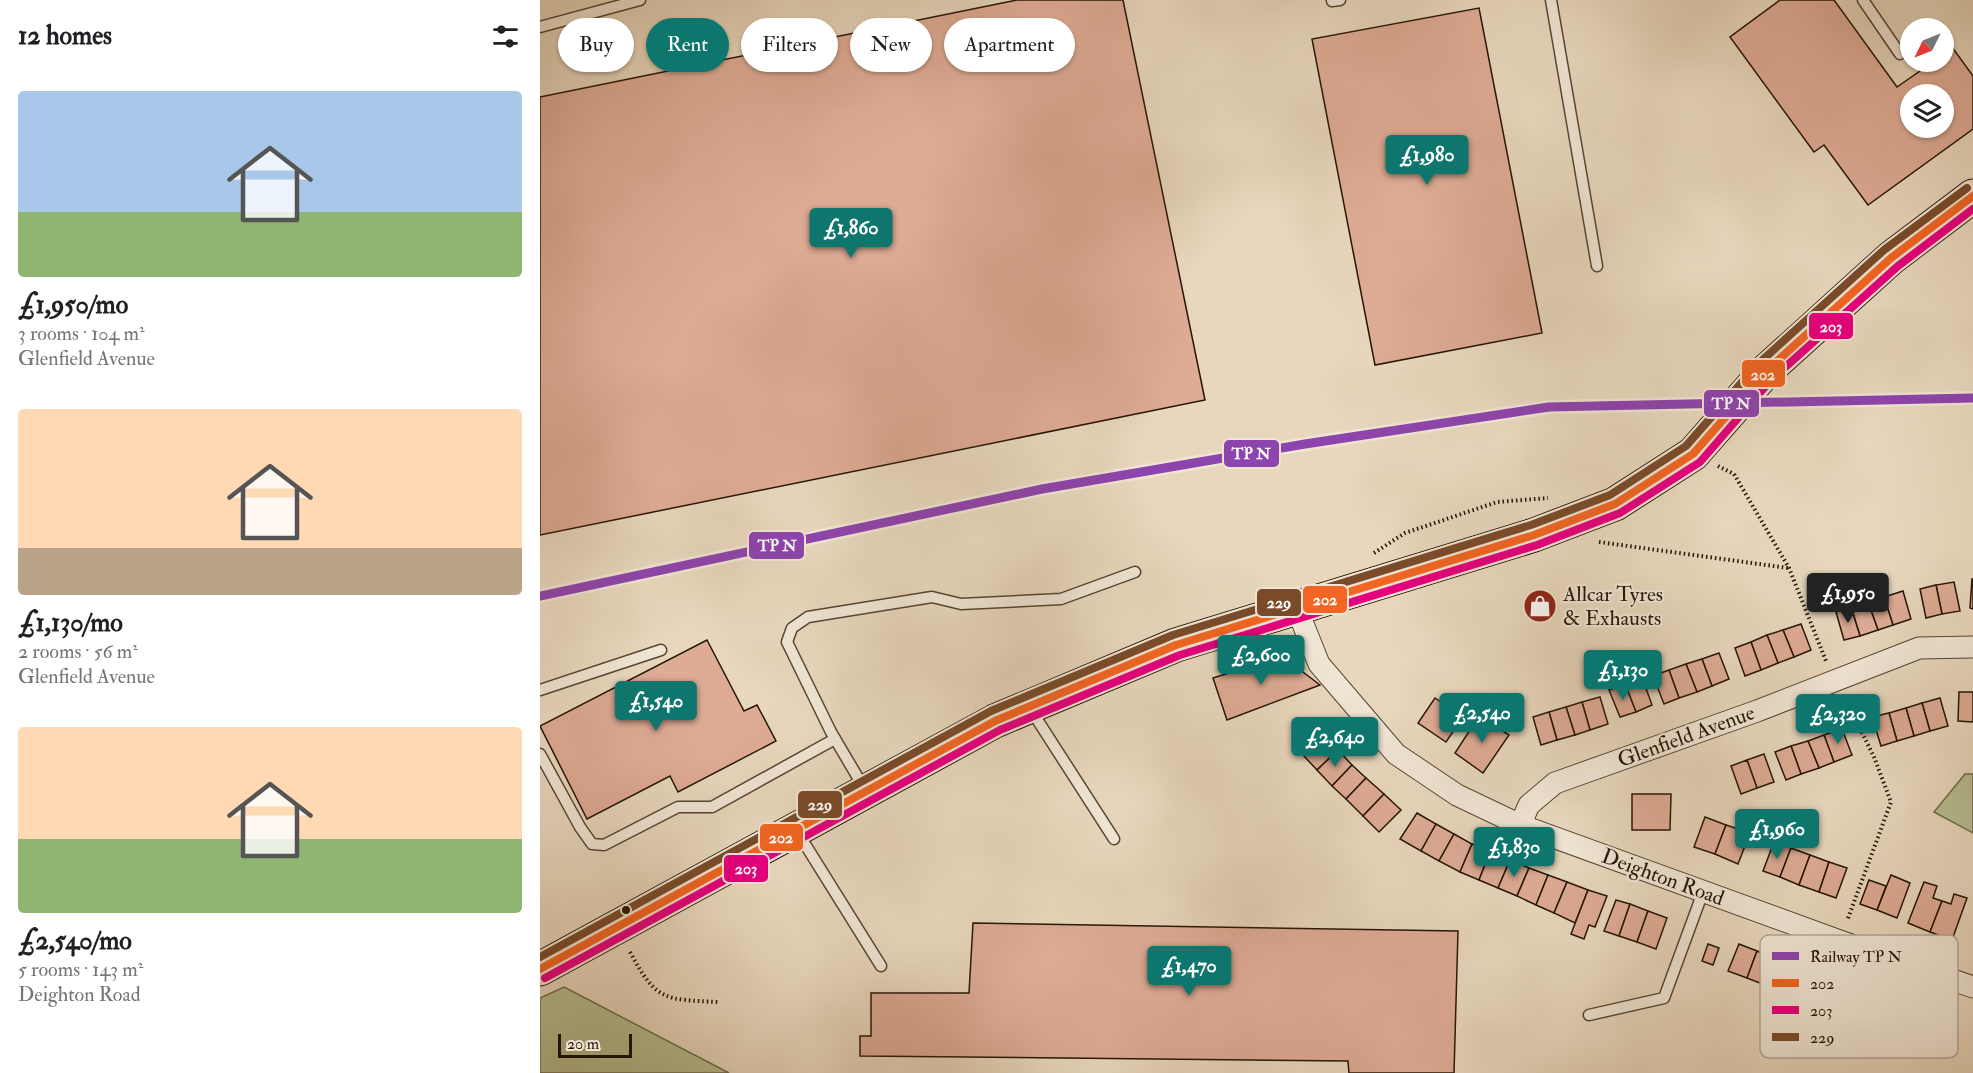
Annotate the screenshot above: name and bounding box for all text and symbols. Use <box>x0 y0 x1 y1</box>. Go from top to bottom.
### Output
chip: Buy <box>558 18 634 72</box>
chip: Rent <box>646 18 729 72</box>
chip: Filters <box>741 18 838 72</box>
chip: New <box>850 18 932 72</box>
chip: Apartment <box>944 18 1075 72</box>
north arrow <box>1900 18 1954 72</box>
map controls <box>1900 18 1954 138</box>
text: 12 homes <box>18 20 112 52</box>
icon: filters <box>489 20 522 53</box>
button: layers <box>1900 84 1954 138</box>
icon: home <box>216 130 324 238</box>
pin: £1,980 <box>1378 135 1476 186</box>
text: £1,980 <box>1399 142 1455 167</box>
pin: £1,860 <box>802 208 900 259</box>
text: £1,860 <box>823 215 879 240</box>
text: £1,950/mo <box>18 289 128 321</box>
line badge: 203 <box>1808 312 1854 340</box>
text: 203 <box>1820 317 1842 337</box>
text: 3 rooms · 104 m² <box>18 321 145 346</box>
text: Glenfield Avenue <box>18 346 155 371</box>
line badge: 202 <box>1741 359 1786 388</box>
text: 202 <box>1751 365 1775 385</box>
line badge: TP N <box>1703 389 1760 418</box>
text: TP N <box>1711 394 1751 414</box>
line badge: TP N <box>1223 439 1280 468</box>
text: TP N <box>1231 444 1271 464</box>
icon: home <box>216 448 324 556</box>
line badge: TP N <box>748 531 805 560</box>
text: TP N <box>757 536 797 556</box>
pin: £1,950 <box>1799 573 1897 624</box>
text: £1,950 <box>1821 580 1875 605</box>
place label: Allcar Tyres & Exhausts <box>1562 581 1663 632</box>
line badge: 202 <box>1302 585 1348 614</box>
line badge: 229 <box>1256 588 1302 617</box>
shop icon: Allcar Tyres & Exhausts <box>1522 588 1558 624</box>
text: 202 <box>1313 590 1337 610</box>
text: 229 <box>1267 593 1291 613</box>
text: £1,130/mo <box>18 607 123 639</box>
pin: £2,600 <box>1212 635 1310 686</box>
text: 2 rooms · 56 m² <box>18 639 138 664</box>
text: £2,600 <box>1232 642 1290 667</box>
pin: £1,130 <box>1574 650 1672 701</box>
text: £1,130 <box>1598 657 1648 682</box>
text: Glenfield Avenue <box>18 664 155 689</box>
pin: £1,540 <box>607 681 705 732</box>
text: £1,540 <box>629 688 683 713</box>
pin: £2,540 <box>1433 693 1531 744</box>
pin: £2,320 <box>1789 694 1887 745</box>
street label: Glenfield Avenue <box>1614 699 1759 774</box>
text: £2,540 <box>1453 700 1511 725</box>
text: £2,320 <box>1810 701 1866 726</box>
pin: £2,640 <box>1286 717 1384 768</box>
text: £2,640 <box>1305 724 1365 749</box>
icon: home <box>216 766 324 874</box>
line badge: 229 <box>797 790 843 819</box>
text: 229 <box>808 795 832 815</box>
pin: £1,960 <box>1728 809 1826 860</box>
text: £1,960 <box>1749 816 1805 841</box>
line badge: 202 <box>759 823 804 852</box>
pin: £1,830 <box>1465 827 1563 878</box>
text: 202 <box>769 828 793 848</box>
text: £1,830 <box>1488 834 1540 859</box>
street label: Deighton Road <box>1598 843 1729 912</box>
line badge: 203 <box>723 854 769 883</box>
text: 203 <box>735 859 757 879</box>
unlabelled marker <box>620 904 632 916</box>
text: £2,540/mo <box>18 925 132 957</box>
legend <box>1760 935 1958 1058</box>
pin: £1,470 <box>1140 946 1238 997</box>
text: Railway TP N <box>1810 947 1903 967</box>
text: £1,470 <box>1161 953 1217 978</box>
text: 5 rooms · 143 m² <box>18 957 143 982</box>
text: 202 <box>1810 974 1834 994</box>
text: Deighton Road <box>18 982 141 1007</box>
text: 203 <box>1810 1001 1832 1021</box>
text: 229 <box>1810 1028 1834 1048</box>
scale bar <box>558 1031 632 1058</box>
text: 20 m <box>567 1034 599 1054</box>

